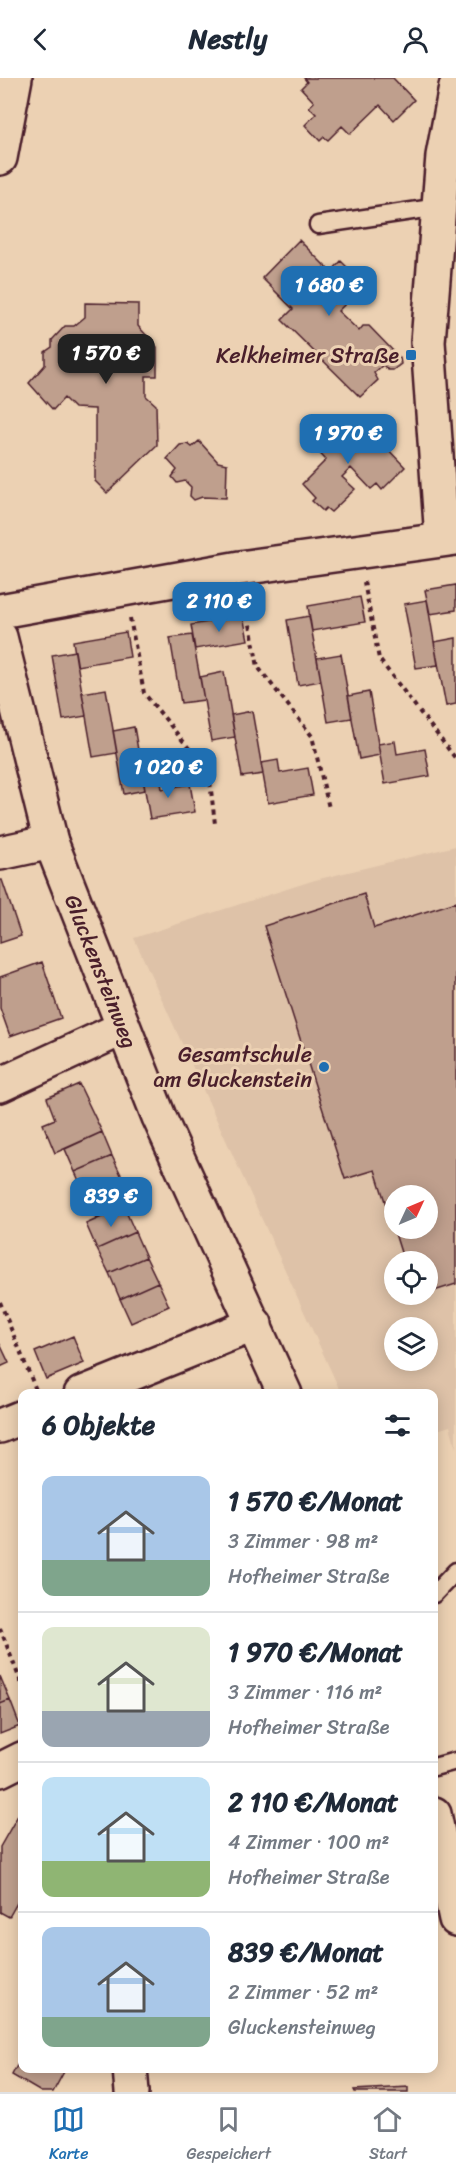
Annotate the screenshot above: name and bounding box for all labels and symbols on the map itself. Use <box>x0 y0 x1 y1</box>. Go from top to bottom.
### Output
pin: 1 680 € <box>274 266 384 317</box>
pin: 1 570 € <box>51 334 161 385</box>
place label: Kelkheimer Straße <box>216 336 399 375</box>
marker: Kelkheimer Straße <box>404 348 418 362</box>
pin: 1 970 € <box>293 414 403 465</box>
pin: 2 110 € <box>164 582 274 633</box>
pin: 1 020 € <box>113 748 223 799</box>
street label: Gluckensteinweg <box>53 888 149 1054</box>
place label: Gesamtschule am Gluckenstein <box>154 1035 312 1099</box>
marker: Gesamtschule am Gluckenstein <box>317 1060 331 1074</box>
pin: 839 € <box>69 1177 153 1228</box>
north arrow <box>384 1185 438 1239</box>

